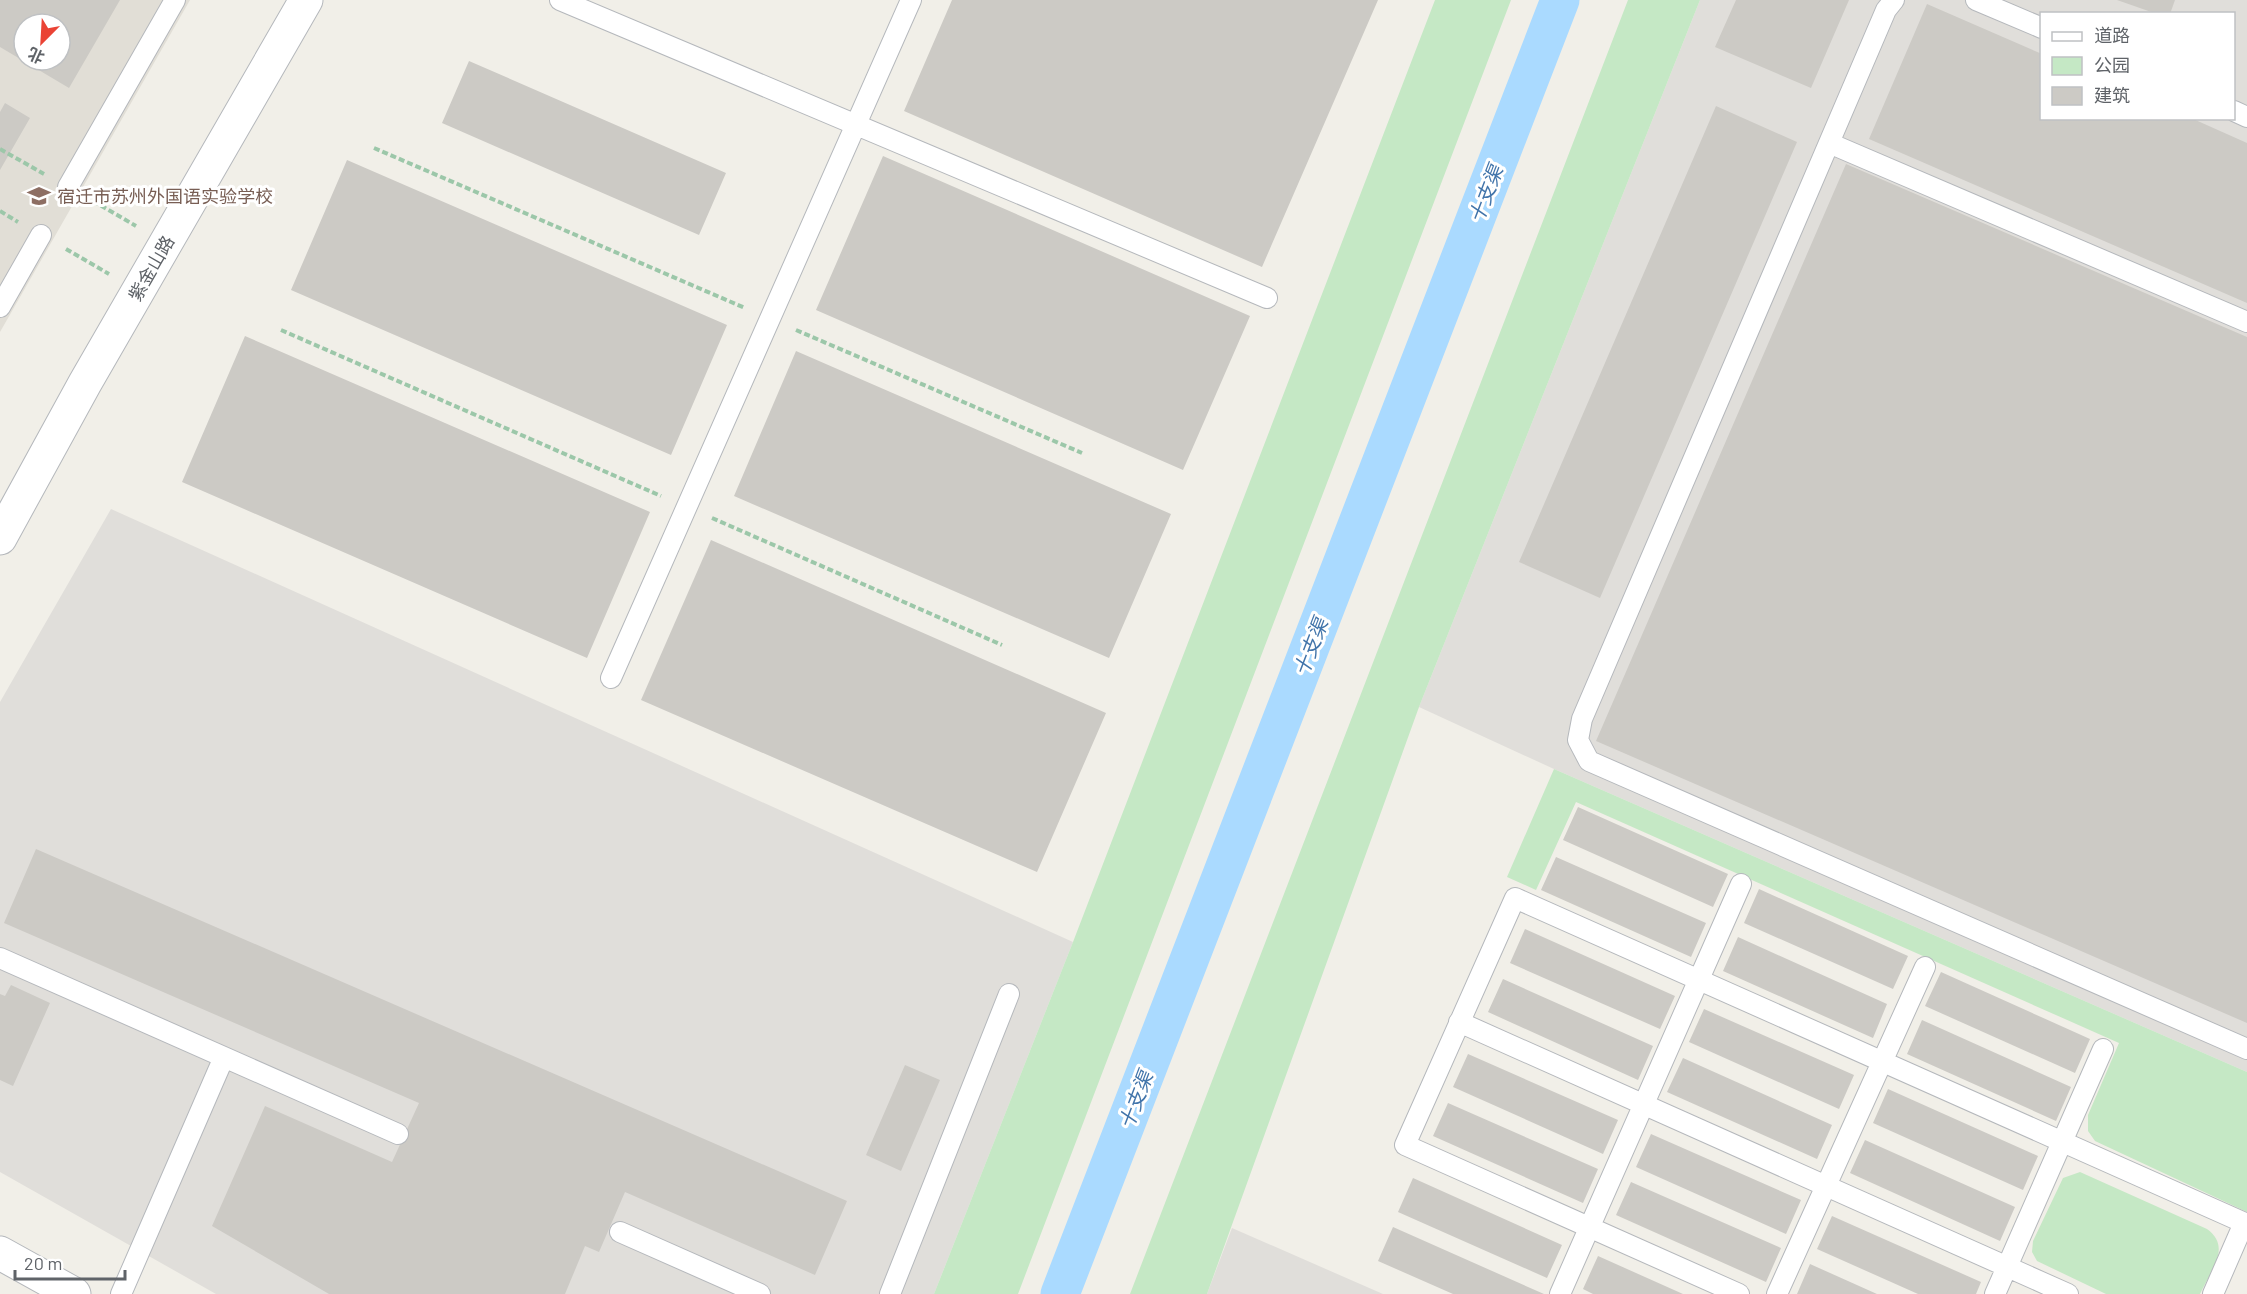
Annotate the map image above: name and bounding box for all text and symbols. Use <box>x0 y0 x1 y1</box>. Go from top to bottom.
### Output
north arrow <box>12 12 72 72</box>
legend <box>2040 12 2235 120</box>
text: 道路 <box>2094 24 2130 46</box>
text: 北 <box>25 44 47 68</box>
text: 公园 <box>2094 54 2130 76</box>
text: 建筑 <box>2094 84 2130 106</box>
water label: 十支渠 <box>1463 159 1508 226</box>
school or university icon: 宿迁市苏州外国语实验学校 <box>26 183 52 209</box>
place label: 宿迁市苏州外国语实验学校 <box>57 185 273 207</box>
street label: 紫金山路 <box>123 231 179 305</box>
water label: 十支渠 <box>1288 612 1333 679</box>
water label: 十支渠 <box>1113 1065 1158 1132</box>
scale bar <box>15 1243 124 1281</box>
text: 20 m <box>24 1252 62 1274</box>

